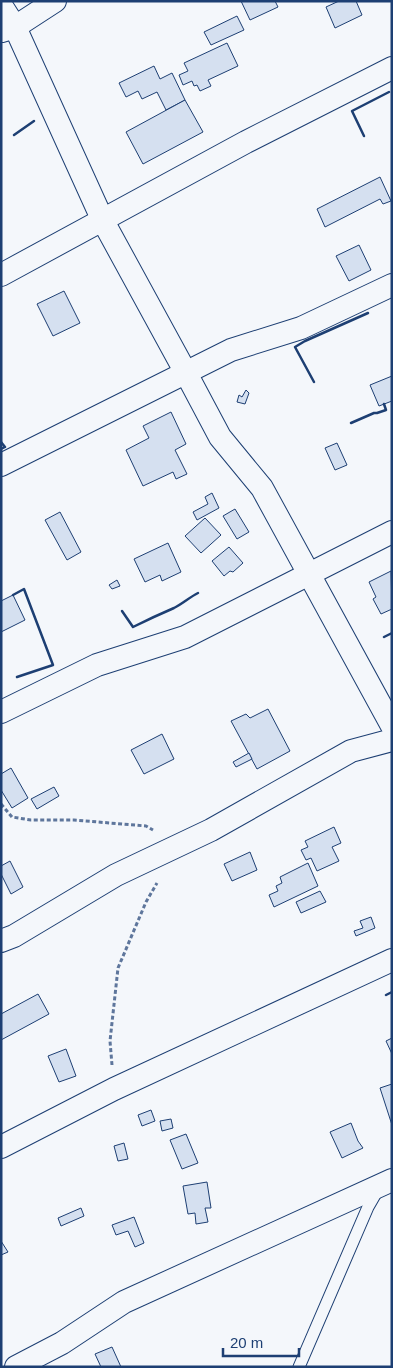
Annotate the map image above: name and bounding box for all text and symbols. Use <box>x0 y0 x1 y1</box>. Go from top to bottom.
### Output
scale bar <box>223 1326 299 1358</box>
text: 20 m <box>230 1334 263 1351</box>

